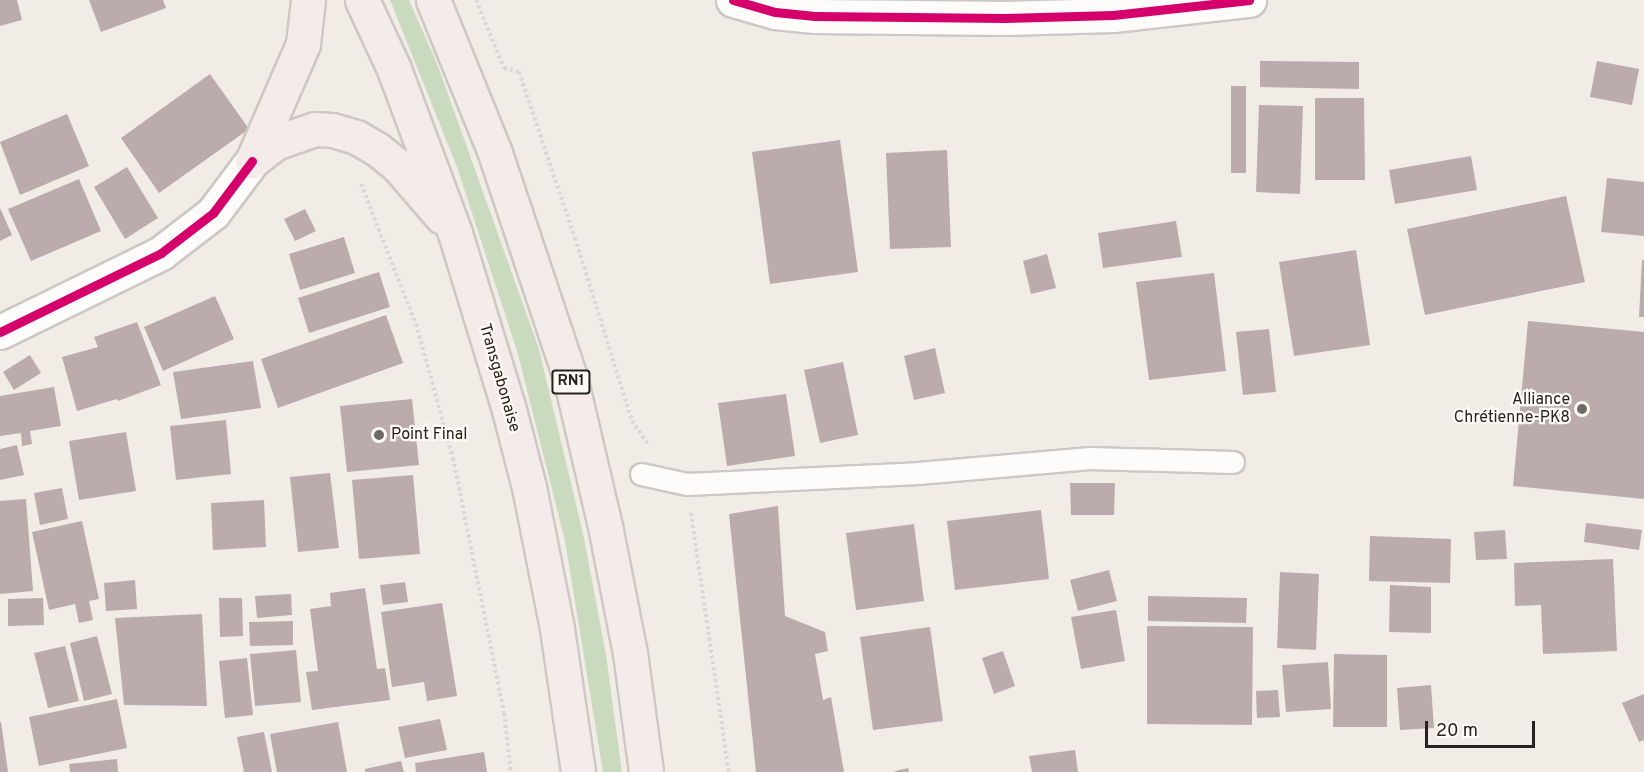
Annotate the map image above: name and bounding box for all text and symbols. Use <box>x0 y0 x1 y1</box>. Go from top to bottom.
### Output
street label: Transgabonaise <box>474 322 524 434</box>
road number: RN1 <box>550 370 592 394</box>
place label: Alliance Chrétienne-PK8 <box>1454 390 1570 428</box>
marker: Alliance Chrétienne-PK8 <box>1575 402 1589 416</box>
place label: Point Final <box>391 425 467 445</box>
marker: Point Final <box>372 428 386 442</box>
scale bar <box>1428 709 1538 747</box>
text: 20 m <box>1436 720 1478 743</box>

